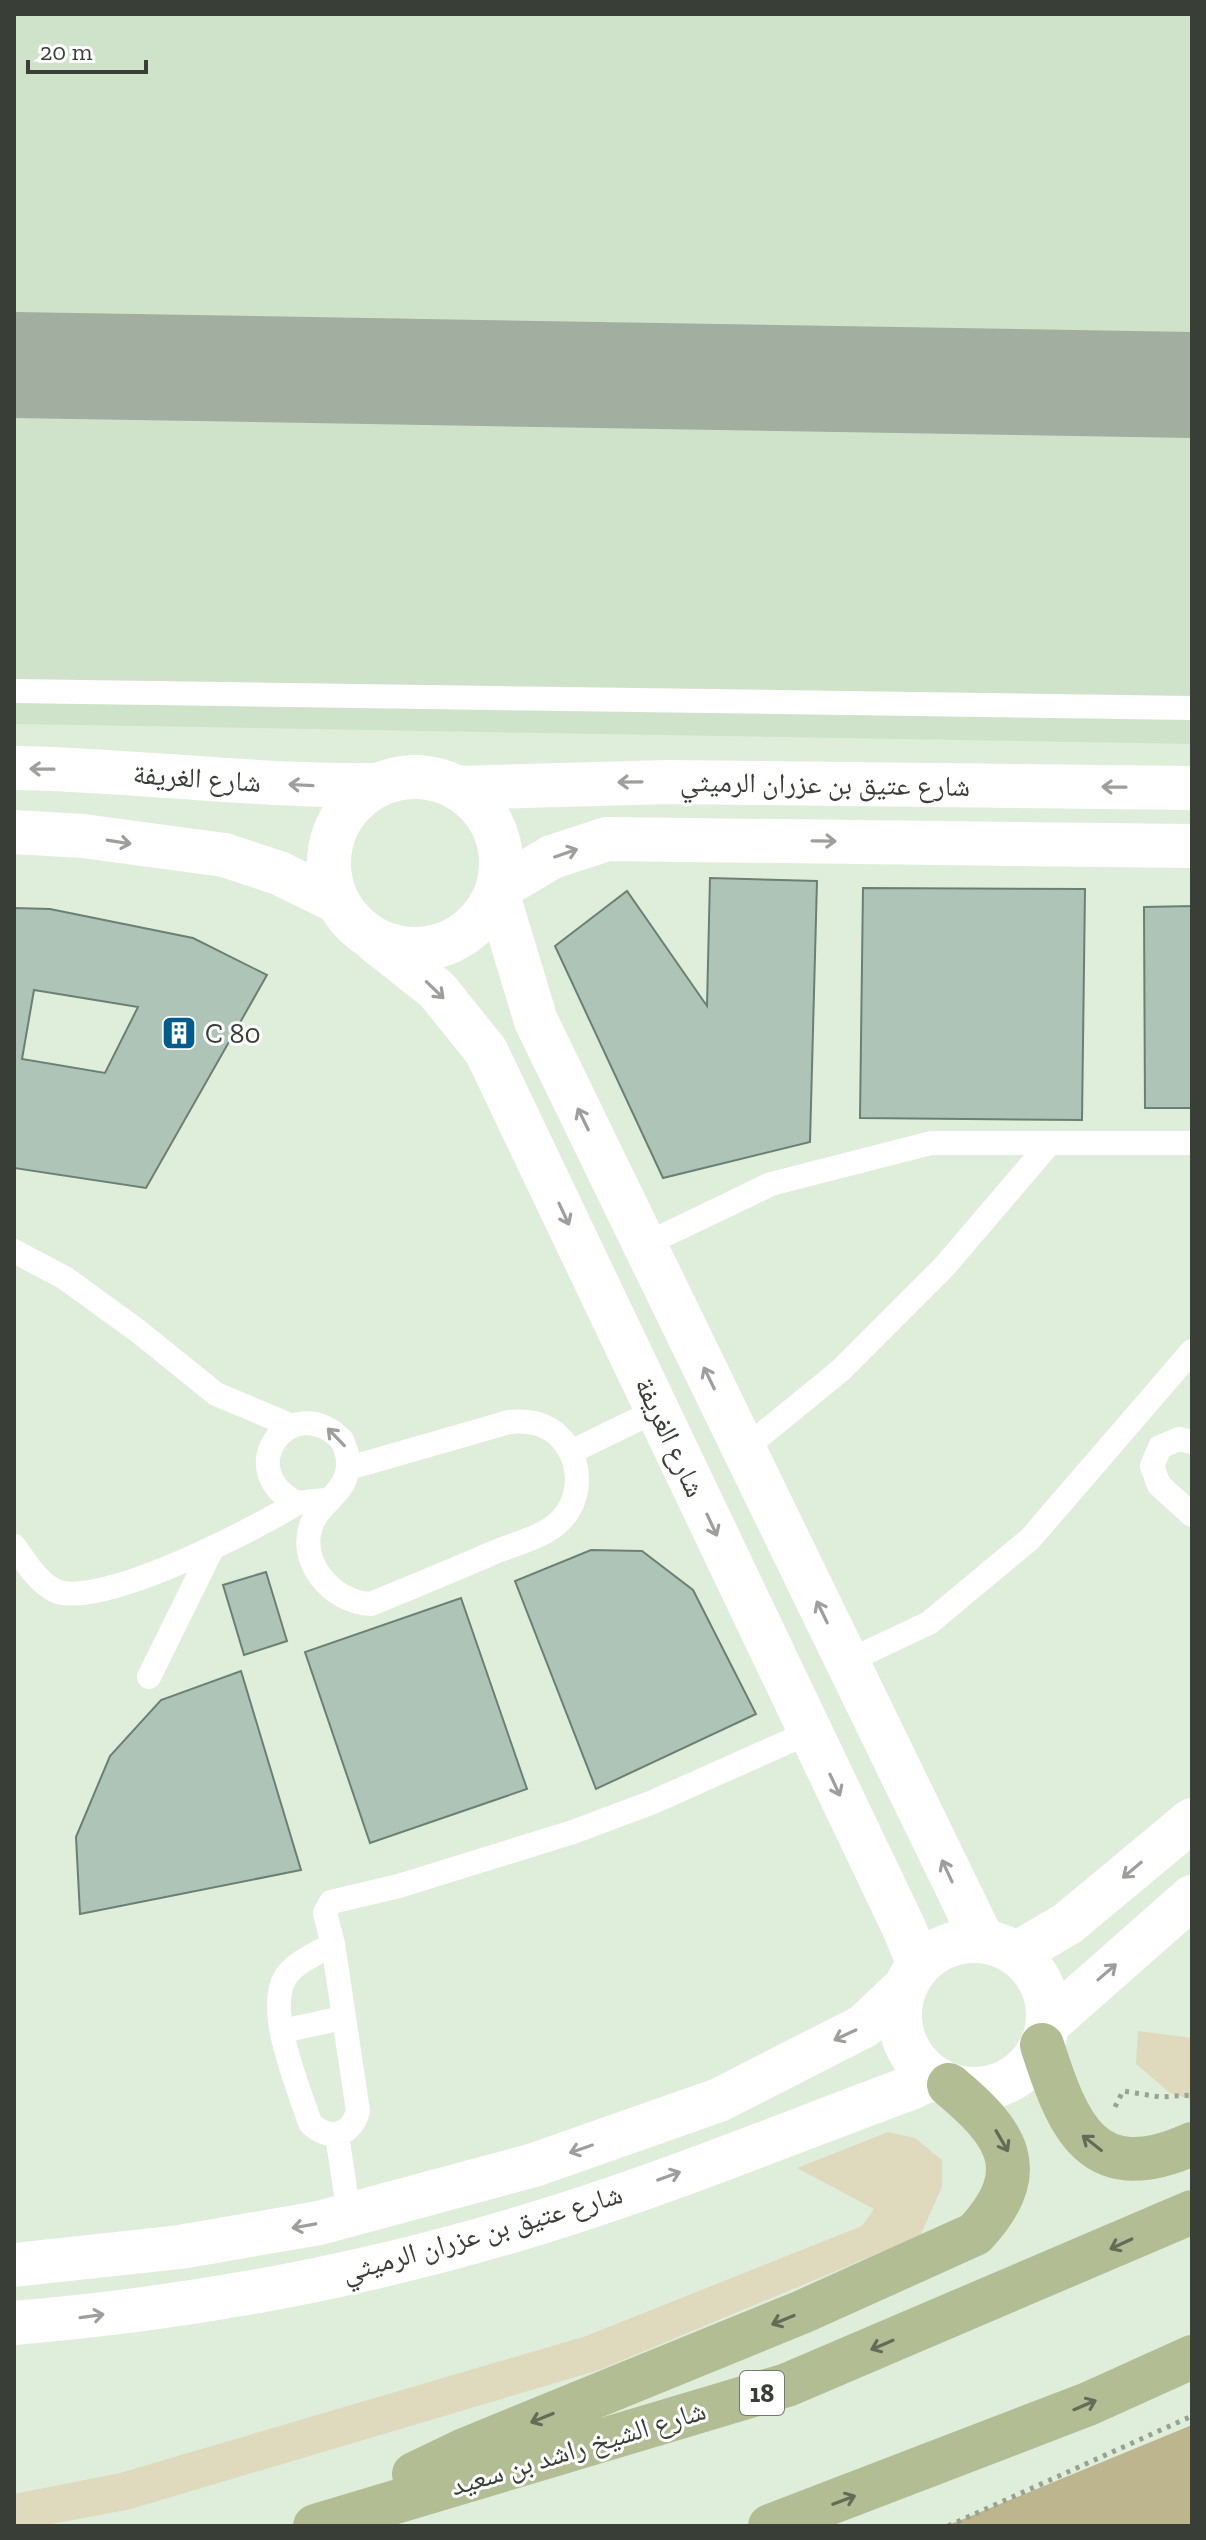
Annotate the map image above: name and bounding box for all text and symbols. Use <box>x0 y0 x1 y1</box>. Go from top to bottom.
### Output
scale bar <box>28 24 146 74</box>
text: 20 m <box>40 37 93 66</box>
street label: شارع الغريفة <box>132 757 262 800</box>
one-way arrow <box>29 761 56 777</box>
street label: شارع عتيق بن عزران الرميثي <box>679 765 970 809</box>
one-way arrow <box>617 775 644 790</box>
one-way arrow <box>288 777 315 792</box>
one-way arrow <box>1101 779 1128 795</box>
one-way arrow <box>810 834 837 849</box>
one-way arrow <box>106 835 132 850</box>
one-way arrow <box>554 844 579 859</box>
one-way arrow <box>425 980 445 1000</box>
building icon: C 80 <box>160 1014 198 1052</box>
place label: C 80 <box>205 1017 261 1050</box>
one-way arrow <box>575 1107 590 1131</box>
one-way arrow <box>557 1202 572 1226</box>
one-way arrow <box>700 1367 715 1390</box>
street label: شارع الغريفة <box>627 1372 712 1502</box>
one-way arrow <box>326 1427 345 1447</box>
one-way arrow <box>705 1513 720 1537</box>
one-way arrow <box>813 1601 828 1624</box>
one-way arrow <box>828 1773 843 1797</box>
one-way arrow <box>939 1860 954 1884</box>
one-way arrow <box>1123 1861 1143 1879</box>
one-way arrow <box>1096 1963 1116 1981</box>
one-way arrow <box>833 2029 858 2044</box>
one-way arrow <box>995 2129 1010 2153</box>
one-way arrow <box>1083 2134 1103 2152</box>
one-way arrow <box>569 2142 594 2157</box>
one-way arrow <box>656 2168 681 2182</box>
street label: شارع عتيق بن عزران الرميثي <box>338 2177 628 2295</box>
one-way arrow <box>292 2220 317 2235</box>
one-way arrow <box>1109 2237 1133 2252</box>
one-way arrow <box>78 2308 104 2323</box>
one-way arrow <box>771 2314 796 2328</box>
one-way arrow <box>870 2339 895 2354</box>
road number: 18 <box>740 2371 784 2415</box>
street label: شارع الشيخ راشد بن سعيد <box>446 2393 710 2503</box>
one-way arrow <box>1072 2396 1097 2411</box>
one-way arrow <box>530 2412 555 2427</box>
one-way arrow <box>831 2492 855 2506</box>

